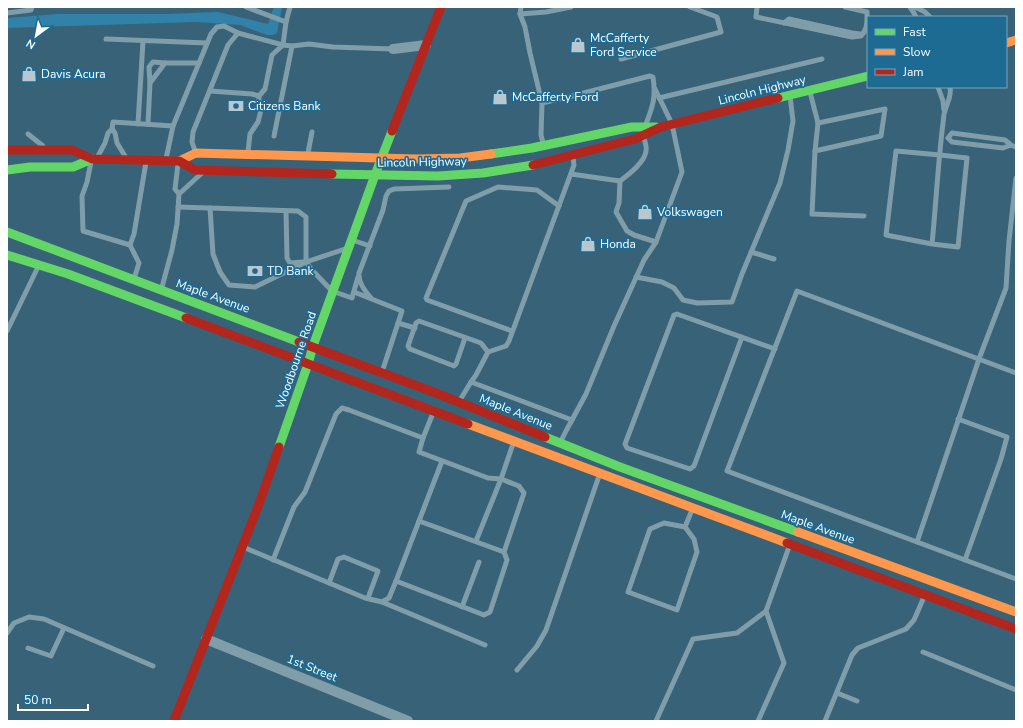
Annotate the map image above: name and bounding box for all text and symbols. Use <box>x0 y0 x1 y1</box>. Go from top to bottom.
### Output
north arrow <box>16 16 56 56</box>
legend <box>867 16 1007 88</box>
text: Fast <box>903 24 926 40</box>
place label: McCafferty Ford Service <box>590 30 657 60</box>
text: N <box>23 36 38 53</box>
shop icon: McCafferty Ford Service <box>569 36 587 54</box>
text: Slow <box>903 44 931 60</box>
text: Jam <box>902 64 924 80</box>
shop icon: Davis Acura <box>20 65 38 83</box>
place label: Davis Acura <box>41 66 106 82</box>
street label: Lincoln Highway <box>716 71 808 109</box>
shop icon: McCafferty Ford <box>491 88 509 106</box>
place label: McCafferty Ford <box>512 89 598 105</box>
bank icon: Citizens Bank <box>227 97 245 115</box>
place label: Citizens Bank <box>248 98 322 114</box>
street label: Lincoln Highway <box>377 153 468 171</box>
shop icon: Volkswagen <box>636 203 654 221</box>
place label: Volkswagen <box>656 204 723 220</box>
shop icon: Honda <box>579 235 597 253</box>
place label: Honda <box>600 236 636 252</box>
bank icon: TD Bank <box>246 262 264 280</box>
place label: TD Bank <box>267 263 315 279</box>
street label: Maple Avenue <box>174 275 252 317</box>
street label: Woodbourne Road <box>272 309 320 411</box>
street label: Maple Avenue <box>477 390 555 434</box>
street label: Maple Avenue <box>779 506 857 548</box>
street label: 1st Street <box>284 651 340 686</box>
scale bar <box>18 686 88 712</box>
text: 50 m <box>24 692 52 708</box>

